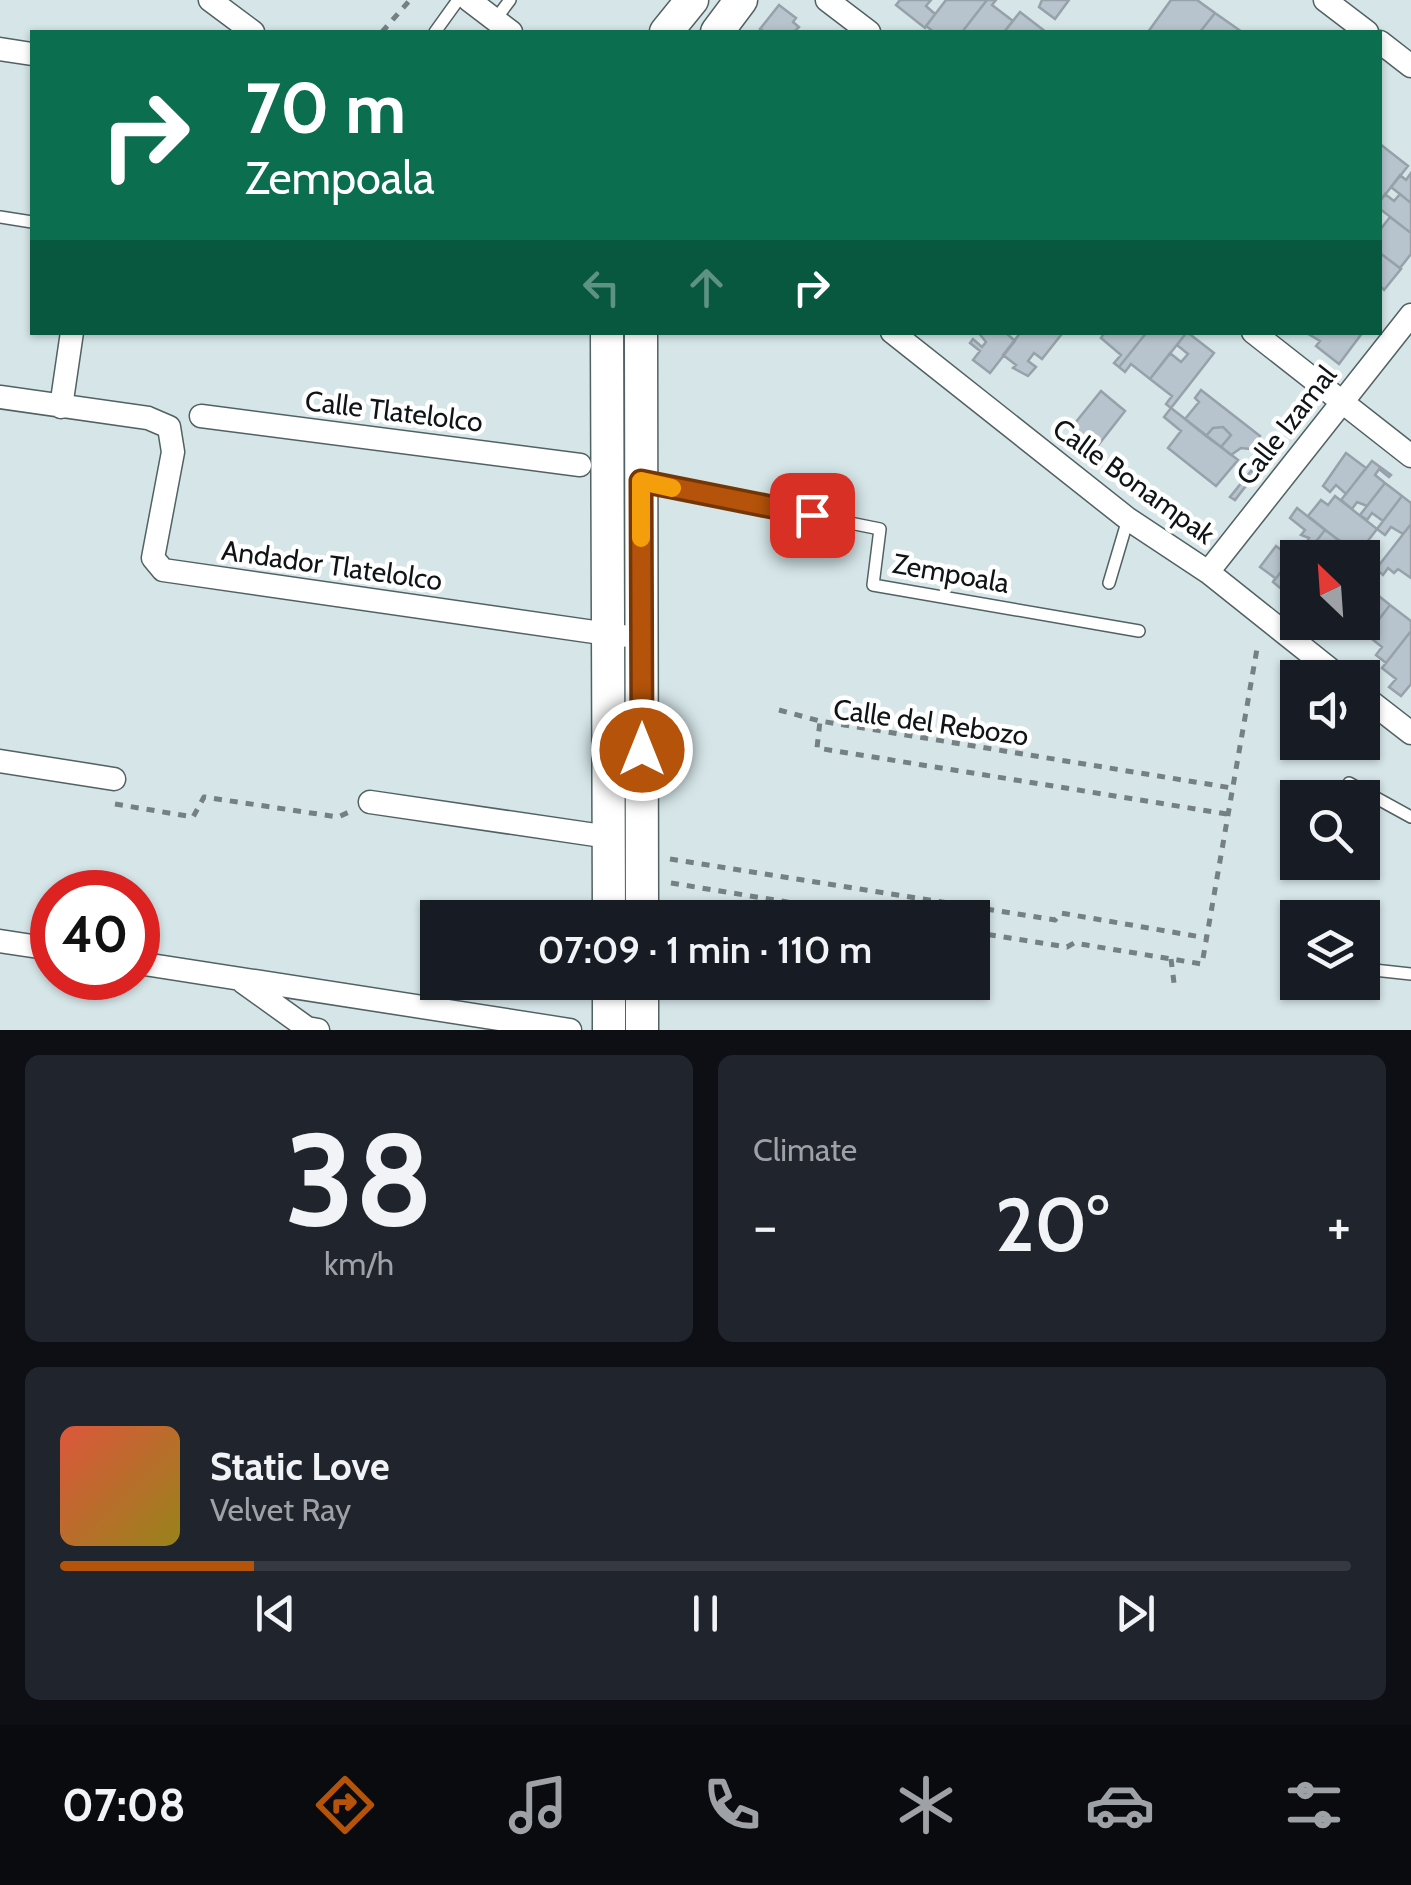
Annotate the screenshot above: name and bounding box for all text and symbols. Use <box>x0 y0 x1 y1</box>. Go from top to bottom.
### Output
text: 70 m <box>245 65 406 151</box>
icon: right <box>80 70 210 200</box>
text: Zempoala <box>245 151 435 205</box>
icon: left <box>574 260 629 315</box>
icon: ahead <box>679 260 734 315</box>
icon: right <box>784 260 839 315</box>
street label: Calle Izamal <box>1229 358 1343 492</box>
street label: Calle Tlatelolco <box>303 383 485 439</box>
street label: Calle Bonampak <box>1046 411 1222 551</box>
pin <box>770 473 855 558</box>
icon: arrive <box>785 488 840 543</box>
street label: Andador Tlatelolco <box>220 533 444 597</box>
north arrow <box>1280 540 1380 640</box>
map controls <box>1280 540 1380 1000</box>
street label: Zempoala <box>890 546 1013 600</box>
button: sound <box>1280 660 1380 760</box>
street label: Calle del Rebozo <box>831 691 1031 753</box>
position arrow <box>590 698 694 802</box>
button: search <box>1280 780 1380 880</box>
speed limit sign: 40 <box>30 870 160 1000</box>
button: layers <box>1280 900 1380 1000</box>
text: 07:09 · 1 min · 110 m <box>538 926 872 973</box>
text: 38 <box>285 1100 433 1258</box>
text: Climate <box>753 1130 857 1169</box>
text: 20° <box>995 1179 1109 1270</box>
text: − <box>753 1192 777 1259</box>
text: + <box>1327 1192 1351 1259</box>
text: km/h <box>324 1244 394 1283</box>
text: Static Love <box>210 1443 389 1490</box>
text: Velvet Ray <box>210 1490 351 1529</box>
icon: previous <box>248 1586 303 1641</box>
icon: pause <box>678 1586 733 1641</box>
icon: next <box>1108 1586 1163 1641</box>
icon: directions <box>310 1770 380 1840</box>
icon: music <box>503 1770 573 1840</box>
icon: phone <box>697 1770 767 1840</box>
icon: climate <box>891 1770 961 1840</box>
icon: car <box>1085 1770 1155 1840</box>
icon: filters <box>1279 1770 1349 1840</box>
text: 07:08 <box>62 1778 186 1832</box>

